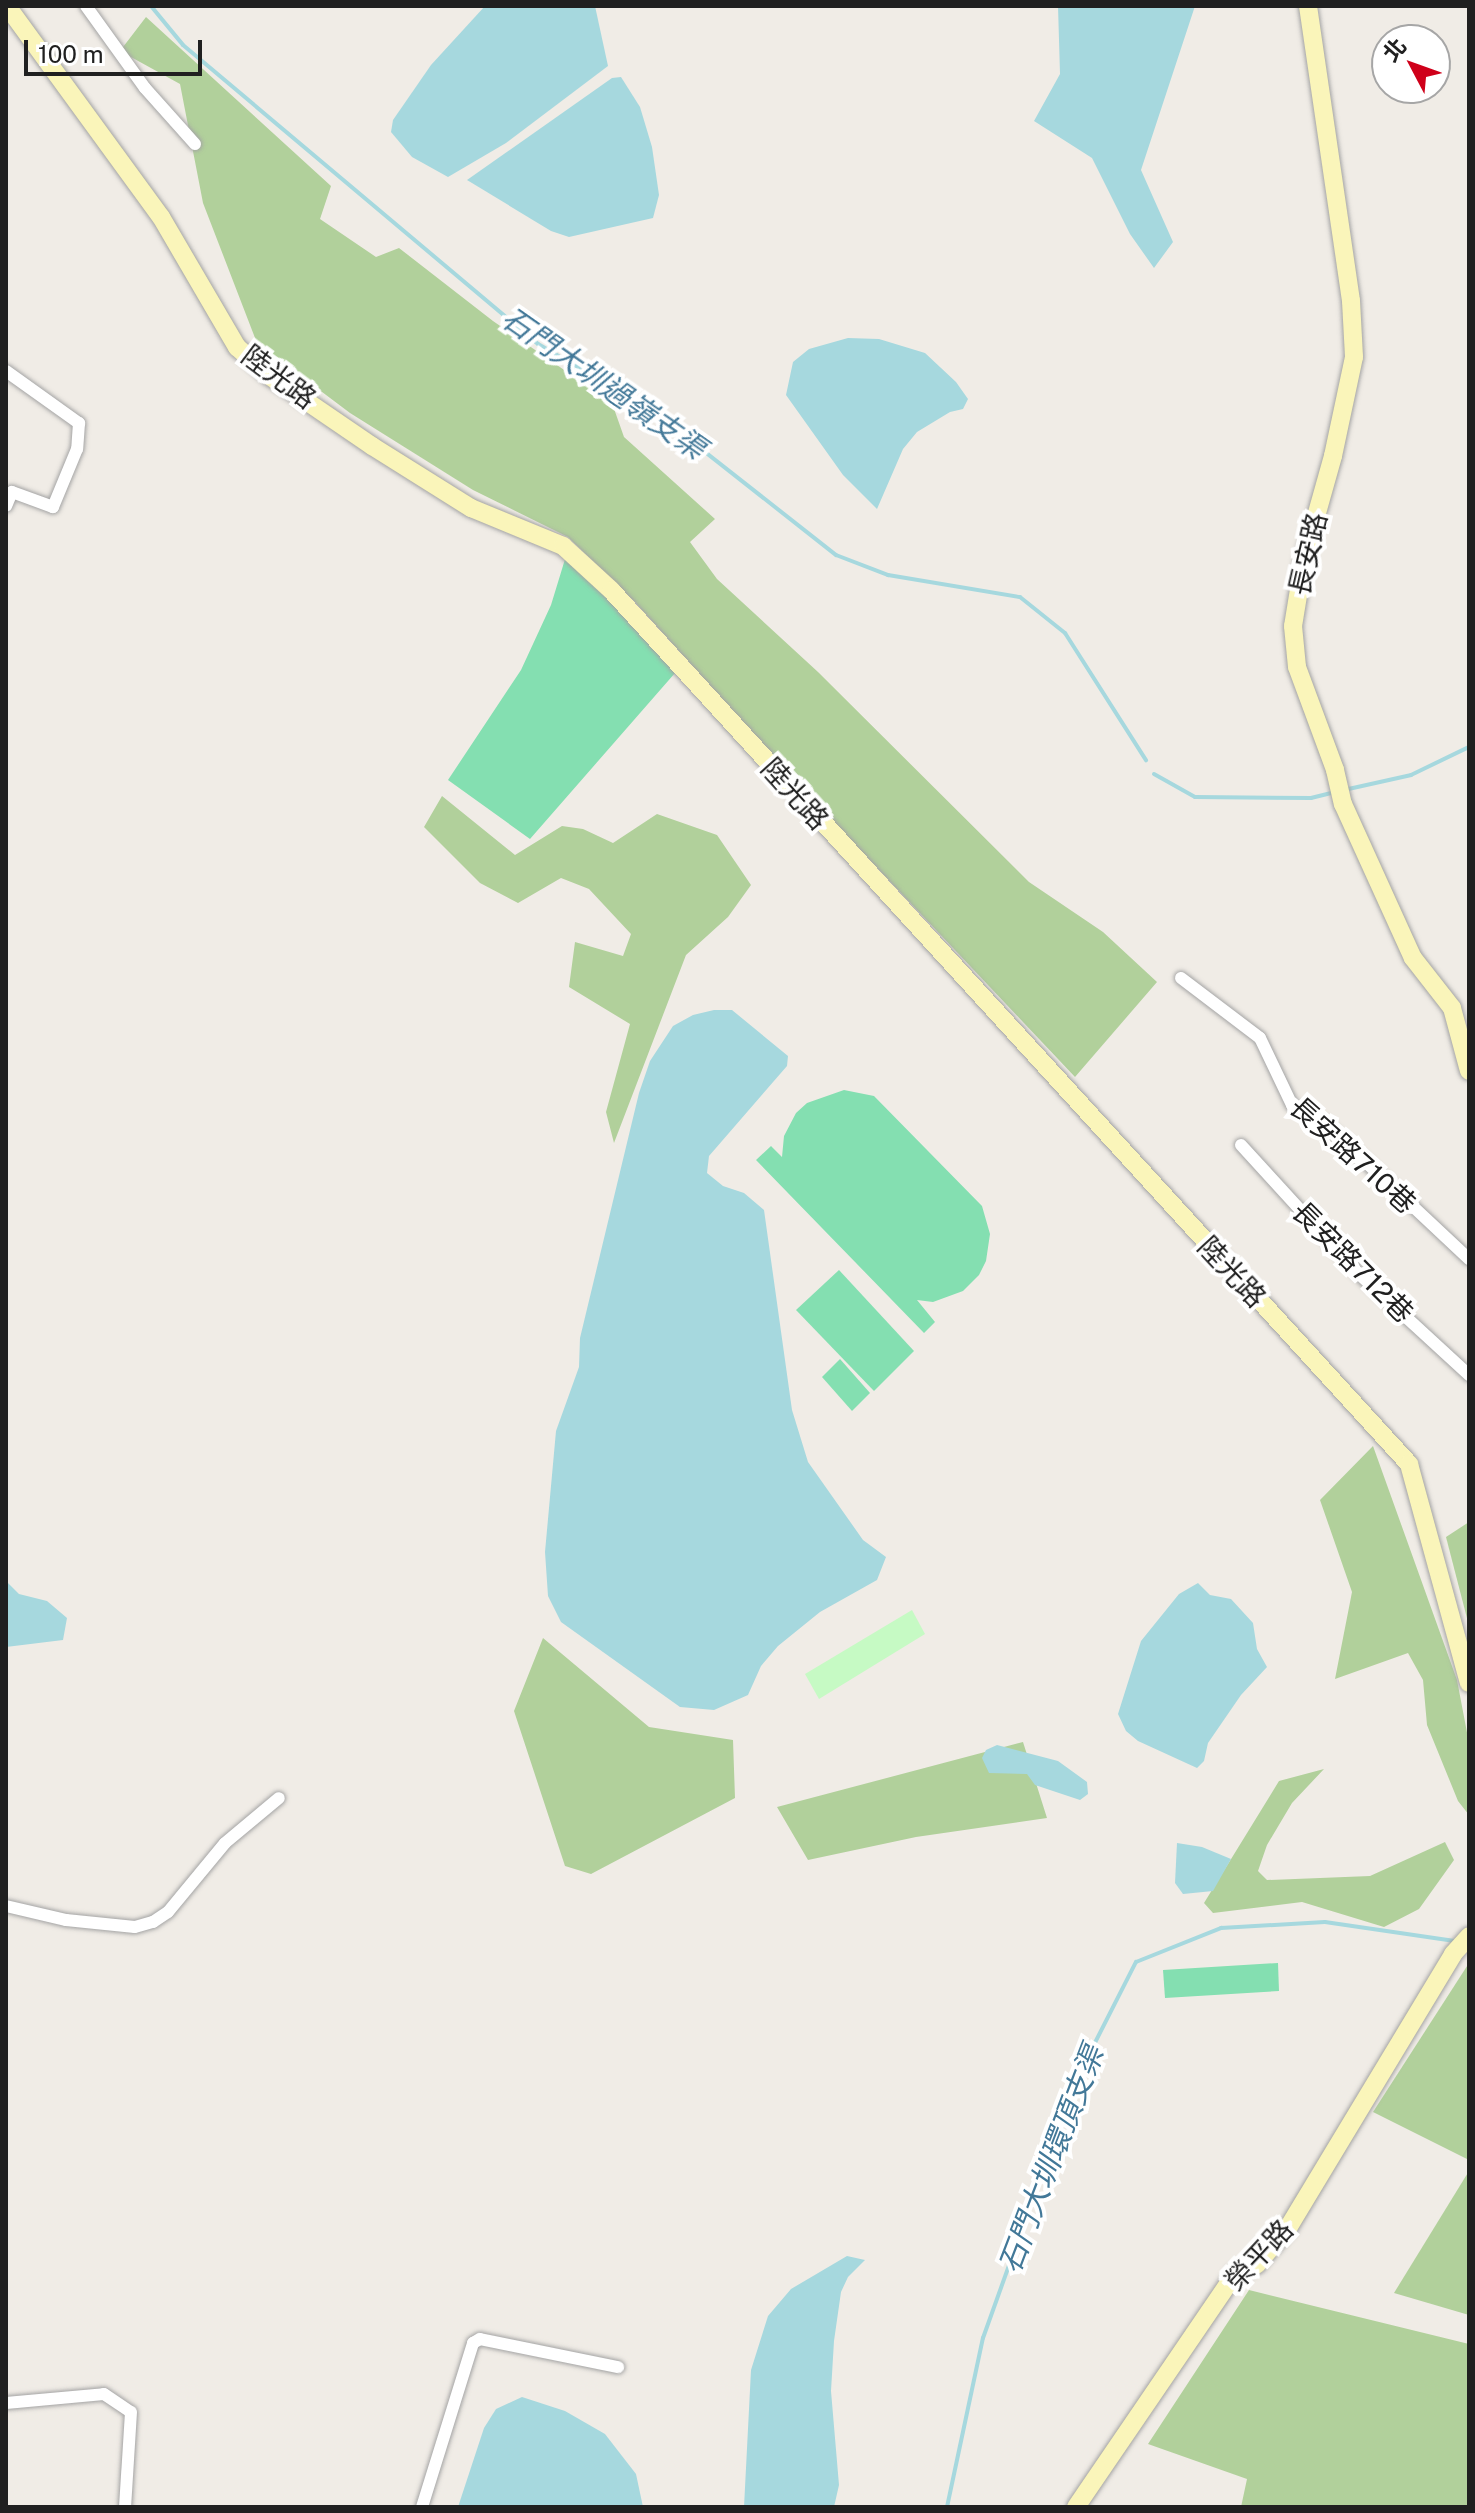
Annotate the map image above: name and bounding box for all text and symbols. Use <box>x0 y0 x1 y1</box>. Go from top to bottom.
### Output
scale bar <box>28 24 206 74</box>
north arrow <box>1371 24 1451 104</box>
text: 北 <box>1377 33 1411 66</box>
text: 100 m <box>38 40 104 68</box>
water label: 石門大圳過嶺支渠 <box>495 299 713 467</box>
street label: 陸光路 <box>235 338 323 416</box>
street label: 長安路 <box>1282 509 1334 599</box>
street label: 陸光路 <box>754 752 836 836</box>
street label: 長安路710巷 <box>1283 1090 1423 1220</box>
street label: 長安路712巷 <box>1285 1194 1421 1330</box>
street label: 陸光路 <box>1191 1230 1273 1314</box>
water label: 石門大圳環頂支渠 <box>991 2041 1111 2277</box>
street label: 榮平路 <box>1218 2213 1300 2297</box>

